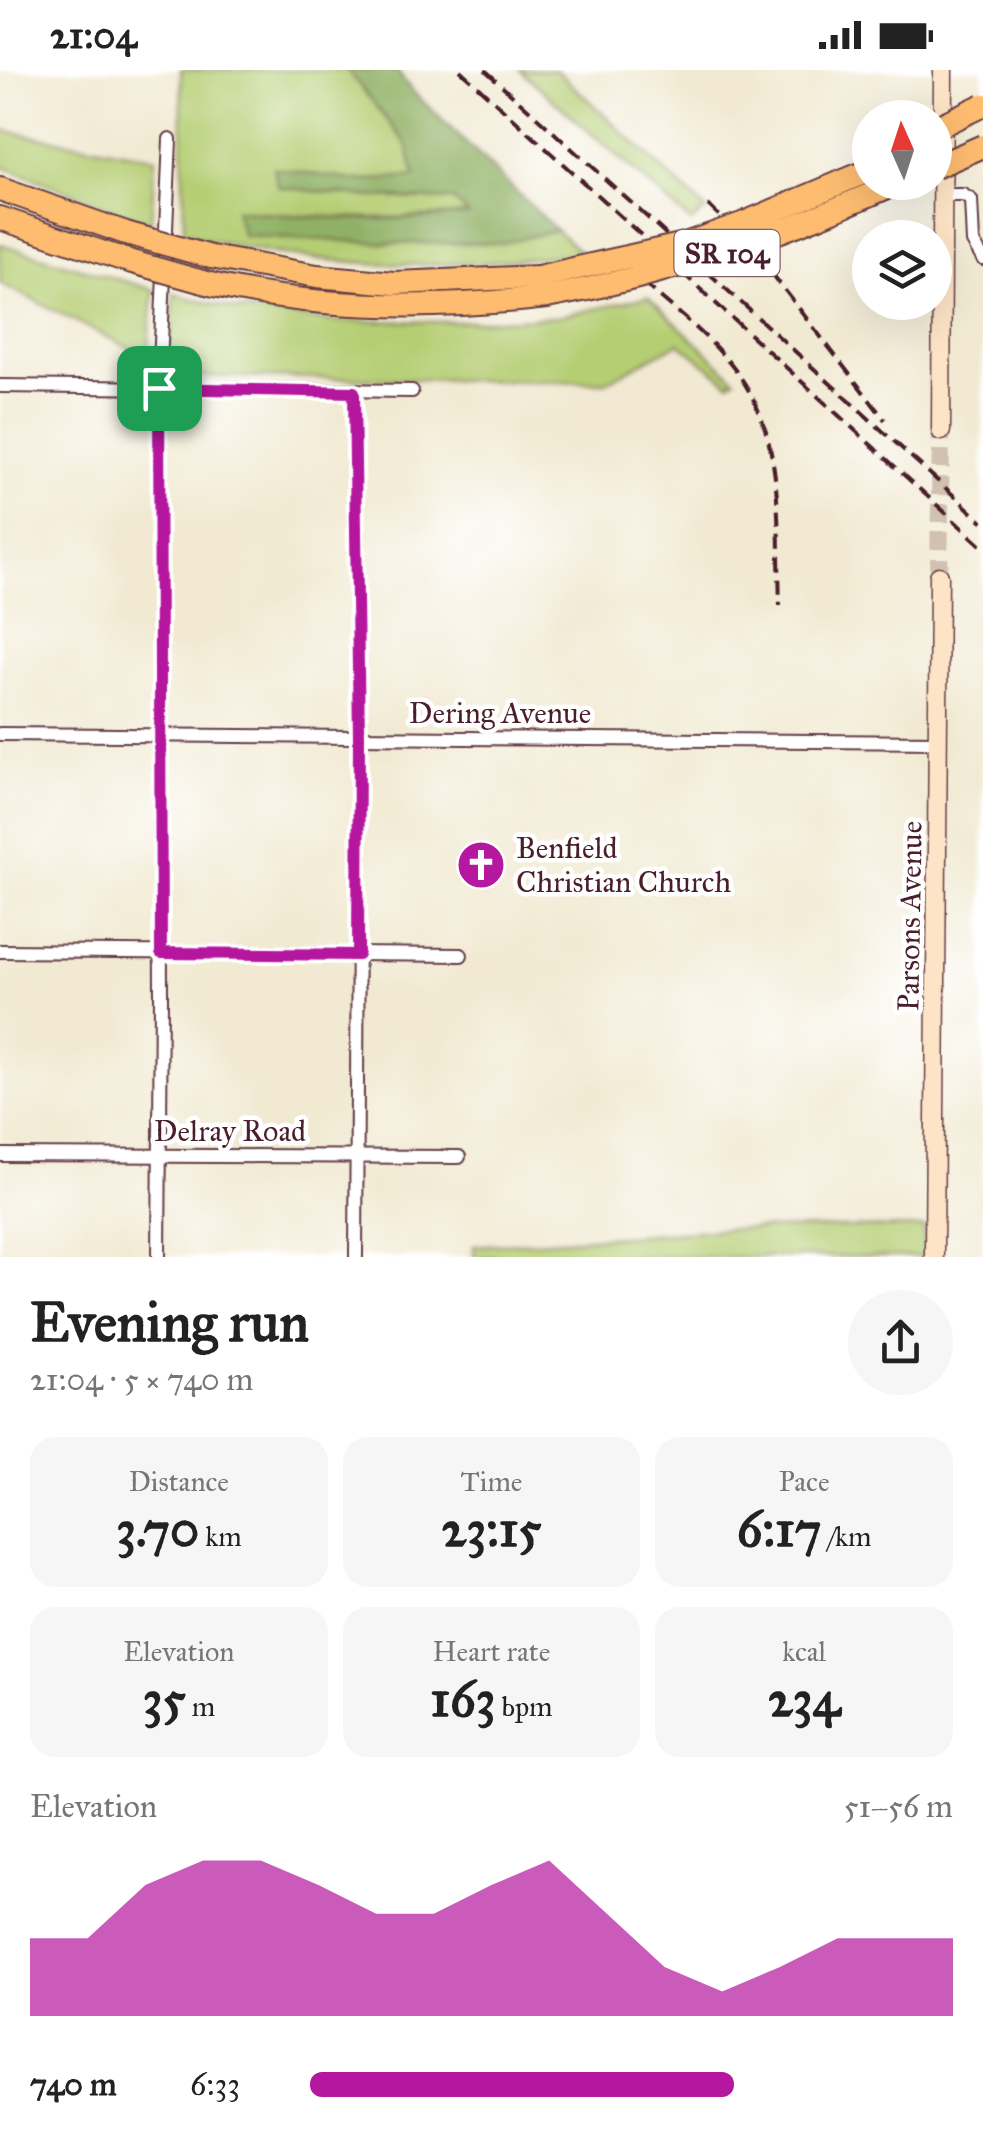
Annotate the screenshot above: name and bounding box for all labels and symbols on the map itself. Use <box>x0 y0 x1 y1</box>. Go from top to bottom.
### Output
north arrow <box>852 100 952 200</box>
road number: SR 104 <box>674 230 780 276</box>
pin <box>117 346 202 431</box>
street label: Dering Avenue <box>409 695 591 731</box>
street label: Parsons Avenue <box>890 820 930 1012</box>
place label: Benfield Christian Church <box>516 830 732 900</box>
church icon: Benfield Christian Church <box>455 839 507 891</box>
street label: Delray Road <box>154 1113 306 1149</box>

